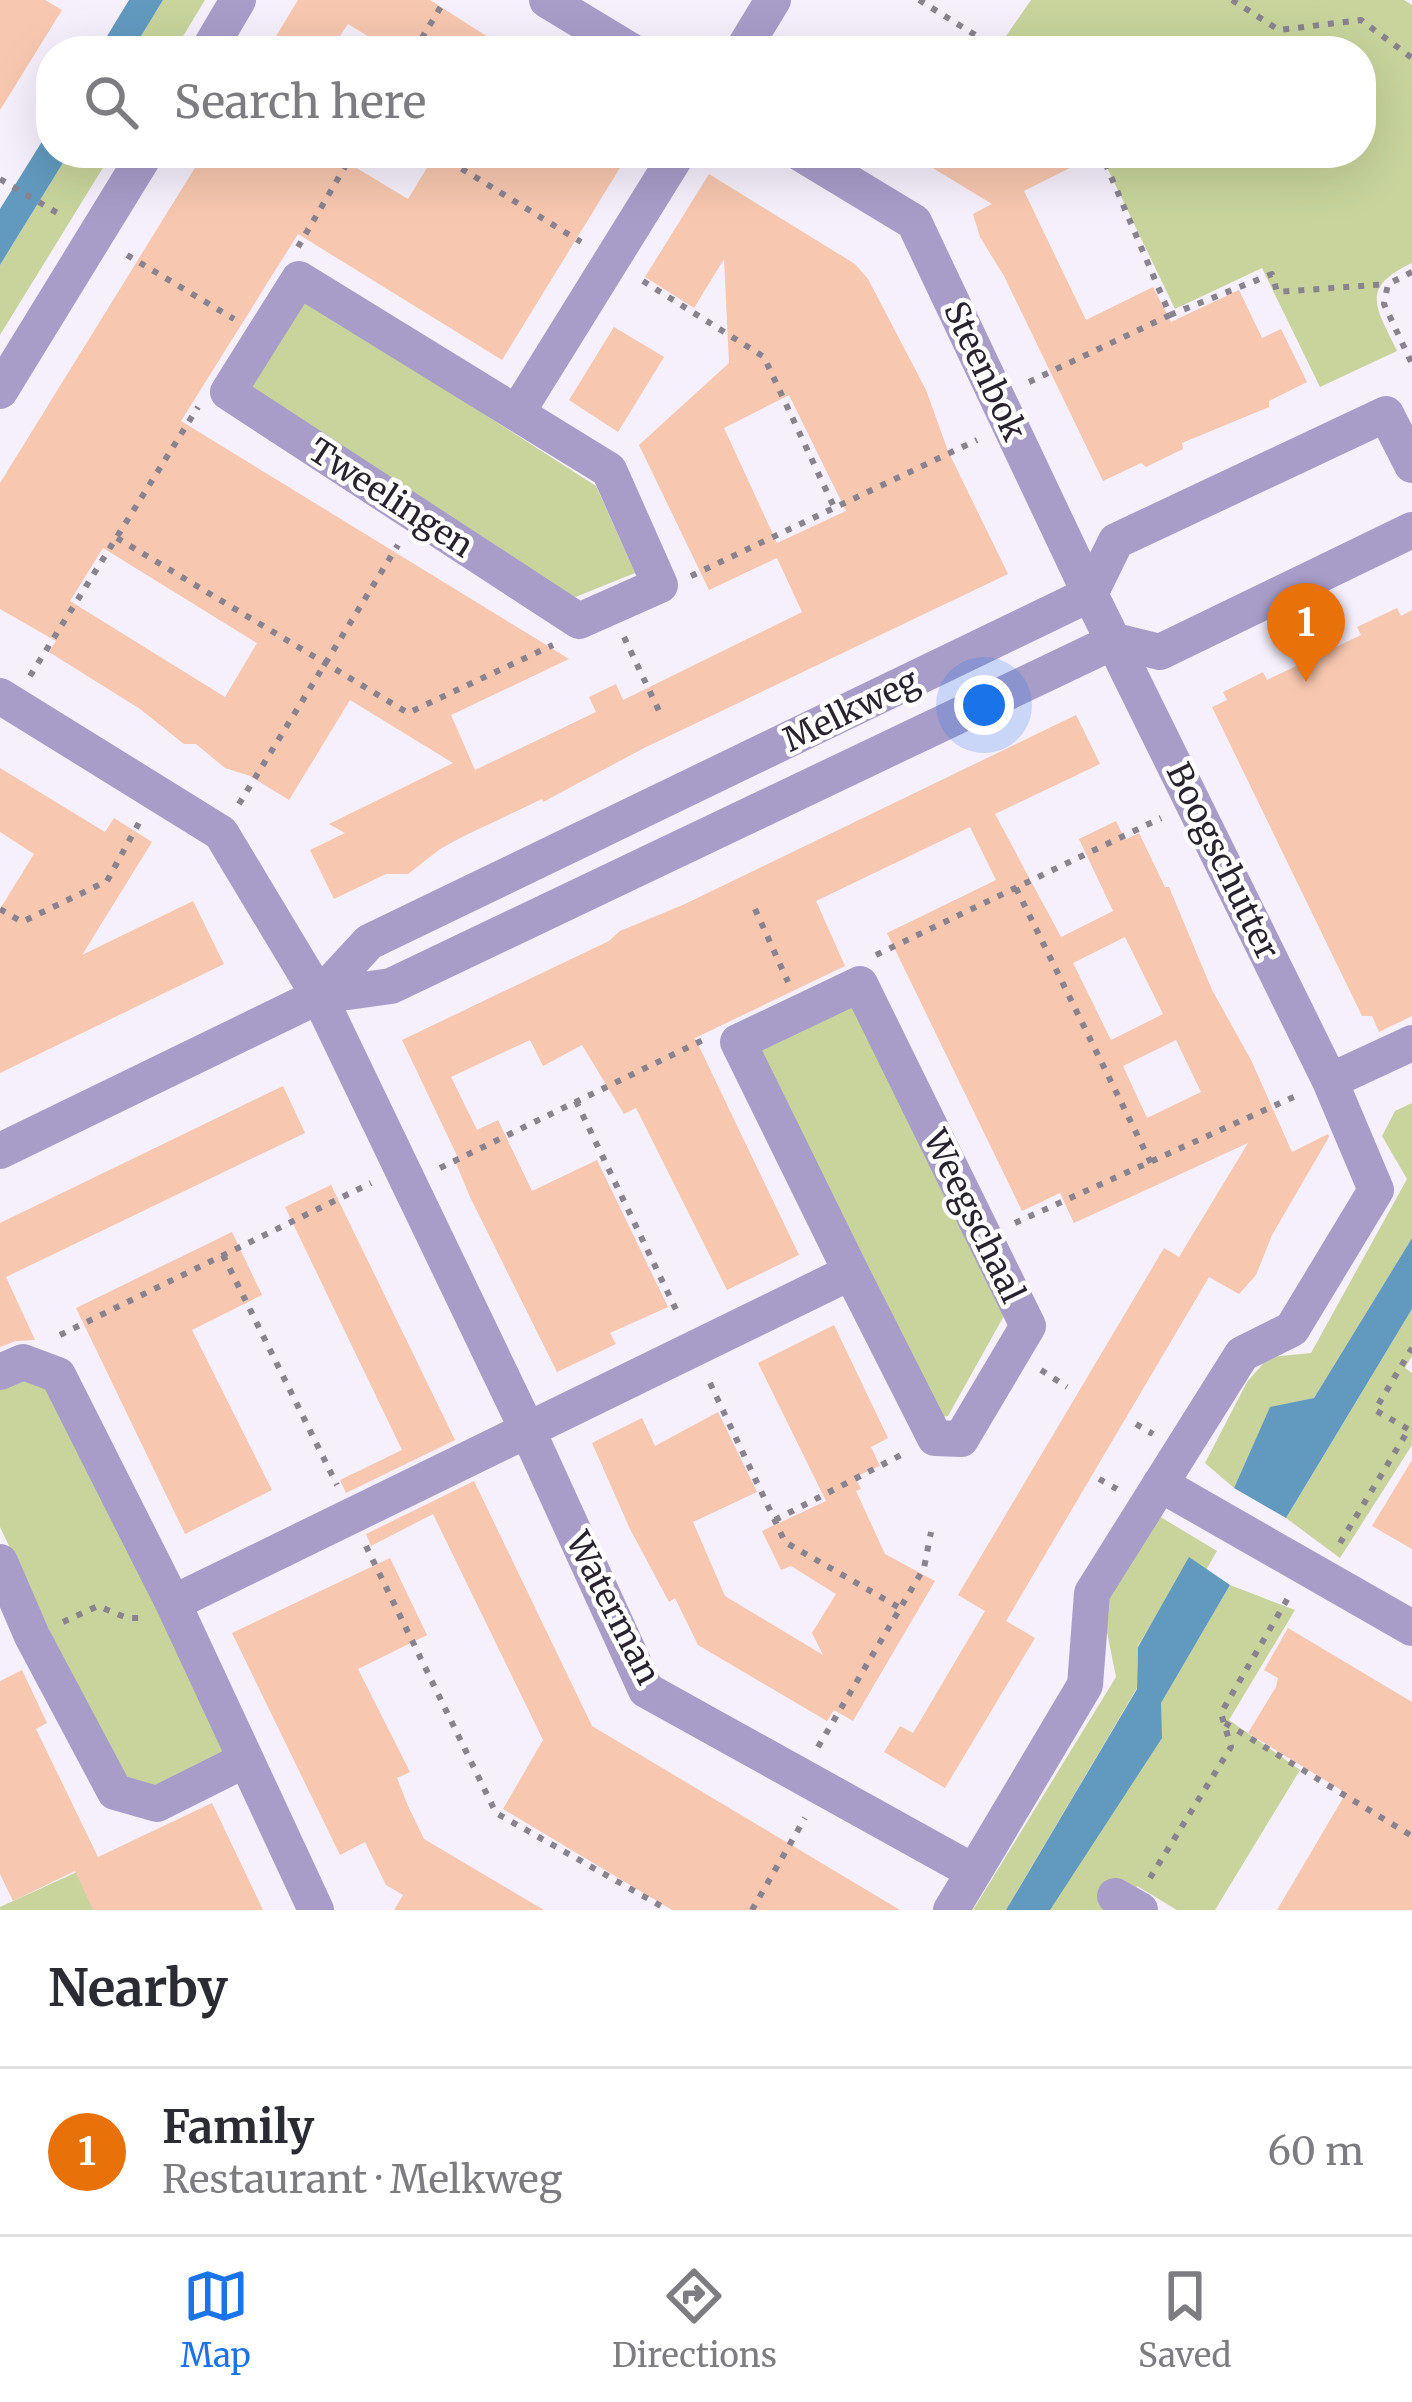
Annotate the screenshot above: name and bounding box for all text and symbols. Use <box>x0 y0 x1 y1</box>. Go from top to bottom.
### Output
search box <box>36 36 1376 168</box>
icon: search <box>78 69 144 135</box>
text: Search here <box>174 74 426 130</box>
street label: Steenbok <box>935 295 1035 447</box>
street label: Tweelingen <box>301 430 481 566</box>
pin: 1 <box>1267 583 1345 682</box>
street label: Melkweg <box>777 660 925 760</box>
your location <box>954 675 1014 735</box>
street label: Boogschutter <box>1158 756 1288 966</box>
street label: Weegschaal <box>914 1122 1033 1309</box>
street label: Waterman <box>557 1524 669 1691</box>
text: Nearby <box>48 1956 228 2020</box>
text: Family <box>162 2099 314 2155</box>
text: 1 <box>78 2127 96 2176</box>
text: 60 m <box>1267 2127 1364 2176</box>
text: Restaurant · Melkweg <box>162 2155 562 2204</box>
tab: Map <box>181 2263 251 2376</box>
tab: Directions <box>612 2263 777 2376</box>
tab: Saved <box>1138 2263 1231 2376</box>

